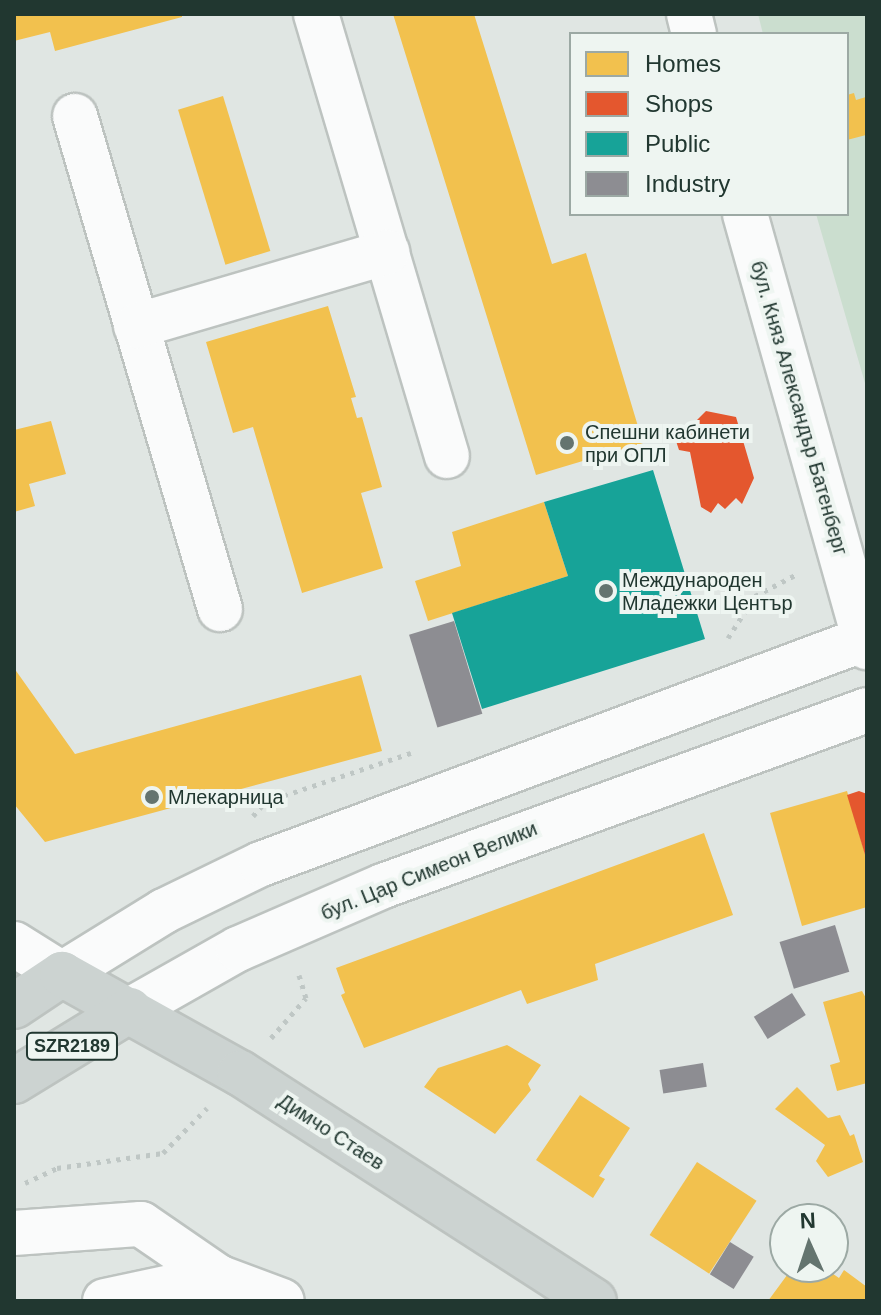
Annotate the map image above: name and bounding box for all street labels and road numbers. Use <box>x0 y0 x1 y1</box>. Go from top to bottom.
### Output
street label: бул. Княз Александър Батенберг <box>745 258 853 558</box>
street label: бул. Цар Симеон Велики <box>317 817 541 925</box>
road number: SZR2189 <box>24 1032 120 1060</box>
street label: Димчо Стаев <box>273 1089 389 1175</box>

